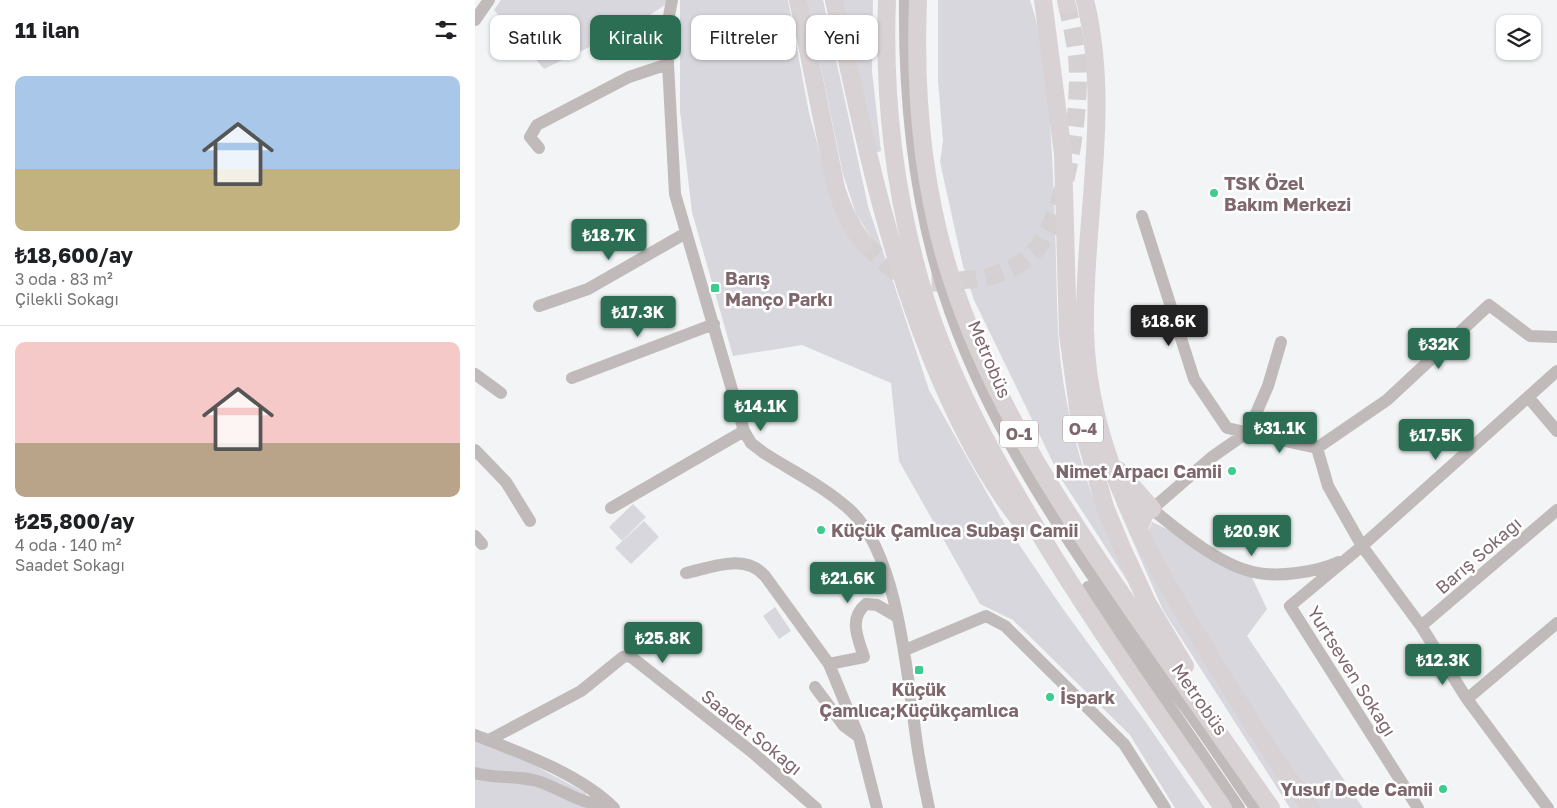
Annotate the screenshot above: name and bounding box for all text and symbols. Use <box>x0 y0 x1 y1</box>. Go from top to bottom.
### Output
chip: Satılık <box>490 15 580 60</box>
chip: Kiralık <box>590 15 681 60</box>
chip: Filtreler <box>691 15 796 60</box>
chip: Yeni <box>806 15 878 60</box>
map controls <box>1496 15 1541 60</box>
button: layers <box>1496 15 1541 60</box>
icon: filters <box>432 16 460 44</box>
text: 11 ilan <box>15 17 80 43</box>
icon: home <box>193 109 283 199</box>
place label: TSK Özel Bakım Merkezi <box>1224 172 1351 215</box>
marker: TSK Özel Bakım Merkezi <box>1208 187 1220 199</box>
pin: ₺18.7K <box>568 218 650 261</box>
text: ₺18.7K <box>582 225 636 245</box>
text: ₺18,600/ay <box>15 242 133 268</box>
place label: Barış Manço Parkı <box>725 267 833 310</box>
text: 3 oda · 83 m² <box>15 269 113 289</box>
marker: Barış Manço Parkı <box>709 282 721 294</box>
text: Çilekli Sokağı <box>15 289 119 309</box>
pin: ₺17.3K <box>597 296 679 338</box>
text: ₺17.3K <box>612 302 664 322</box>
pin: ₺18.6K <box>1128 304 1210 347</box>
text: ₺18.6K <box>1142 311 1196 331</box>
street label: Metrobüs <box>964 317 1016 401</box>
pin: ₺32K <box>1409 328 1469 370</box>
text: ₺32K <box>1419 334 1459 354</box>
icon: home <box>193 374 283 464</box>
pin: ₺14.1K <box>720 390 802 432</box>
text: ₺14.1K <box>735 396 787 416</box>
pin: ₺31.1K <box>1239 412 1321 454</box>
road number: O-4 <box>1063 416 1103 442</box>
text: ₺31.1K <box>1254 418 1306 438</box>
pin: ₺17.5K <box>1395 418 1477 461</box>
road number: O-1 <box>1000 420 1038 448</box>
text: ₺17.5K <box>1410 425 1462 445</box>
place label: Nimet Arpacı Camii <box>1055 460 1222 482</box>
marker: Nimet Arpacı Camii <box>1226 465 1238 477</box>
text: ₺25,800/ay <box>15 508 135 534</box>
street label: Barış Sokağı <box>1431 512 1525 598</box>
pin: ₺20.9K <box>1211 514 1293 557</box>
place label: Küçük Çamlıca Subaşı Camii <box>831 519 1078 541</box>
text: ₺20.9K <box>1224 521 1280 541</box>
marker: Küçük Çamlıca Subaşı Camii <box>815 524 827 536</box>
text: 4 oda · 140 m² <box>15 535 121 555</box>
text: Saadet Sokağı <box>15 555 125 575</box>
pin: ₺21.6K <box>807 562 889 604</box>
text: ₺21.6K <box>821 568 875 588</box>
street label: Yurtseven Sokağı <box>1303 602 1401 740</box>
pin: ₺25.8K <box>622 622 704 664</box>
text: ₺25.8K <box>635 628 691 648</box>
pin: ₺12.3K <box>1402 644 1484 686</box>
text: ₺12.3K <box>1416 650 1470 670</box>
street label: Metrobüs <box>1167 659 1233 739</box>
marker: Küçük Çamlıca;Küçükçamlıca <box>913 664 925 676</box>
place label: Küçük Çamlıca;Küçükçamlıca <box>819 678 1019 721</box>
street label: Saadet Sokağı <box>697 685 807 779</box>
place label: İspark <box>1060 686 1116 708</box>
marker: İspark <box>1044 691 1056 703</box>
place label: Yusuf Dede Camii <box>1280 778 1433 800</box>
marker: Yusuf Dede Camii <box>1437 783 1449 795</box>

